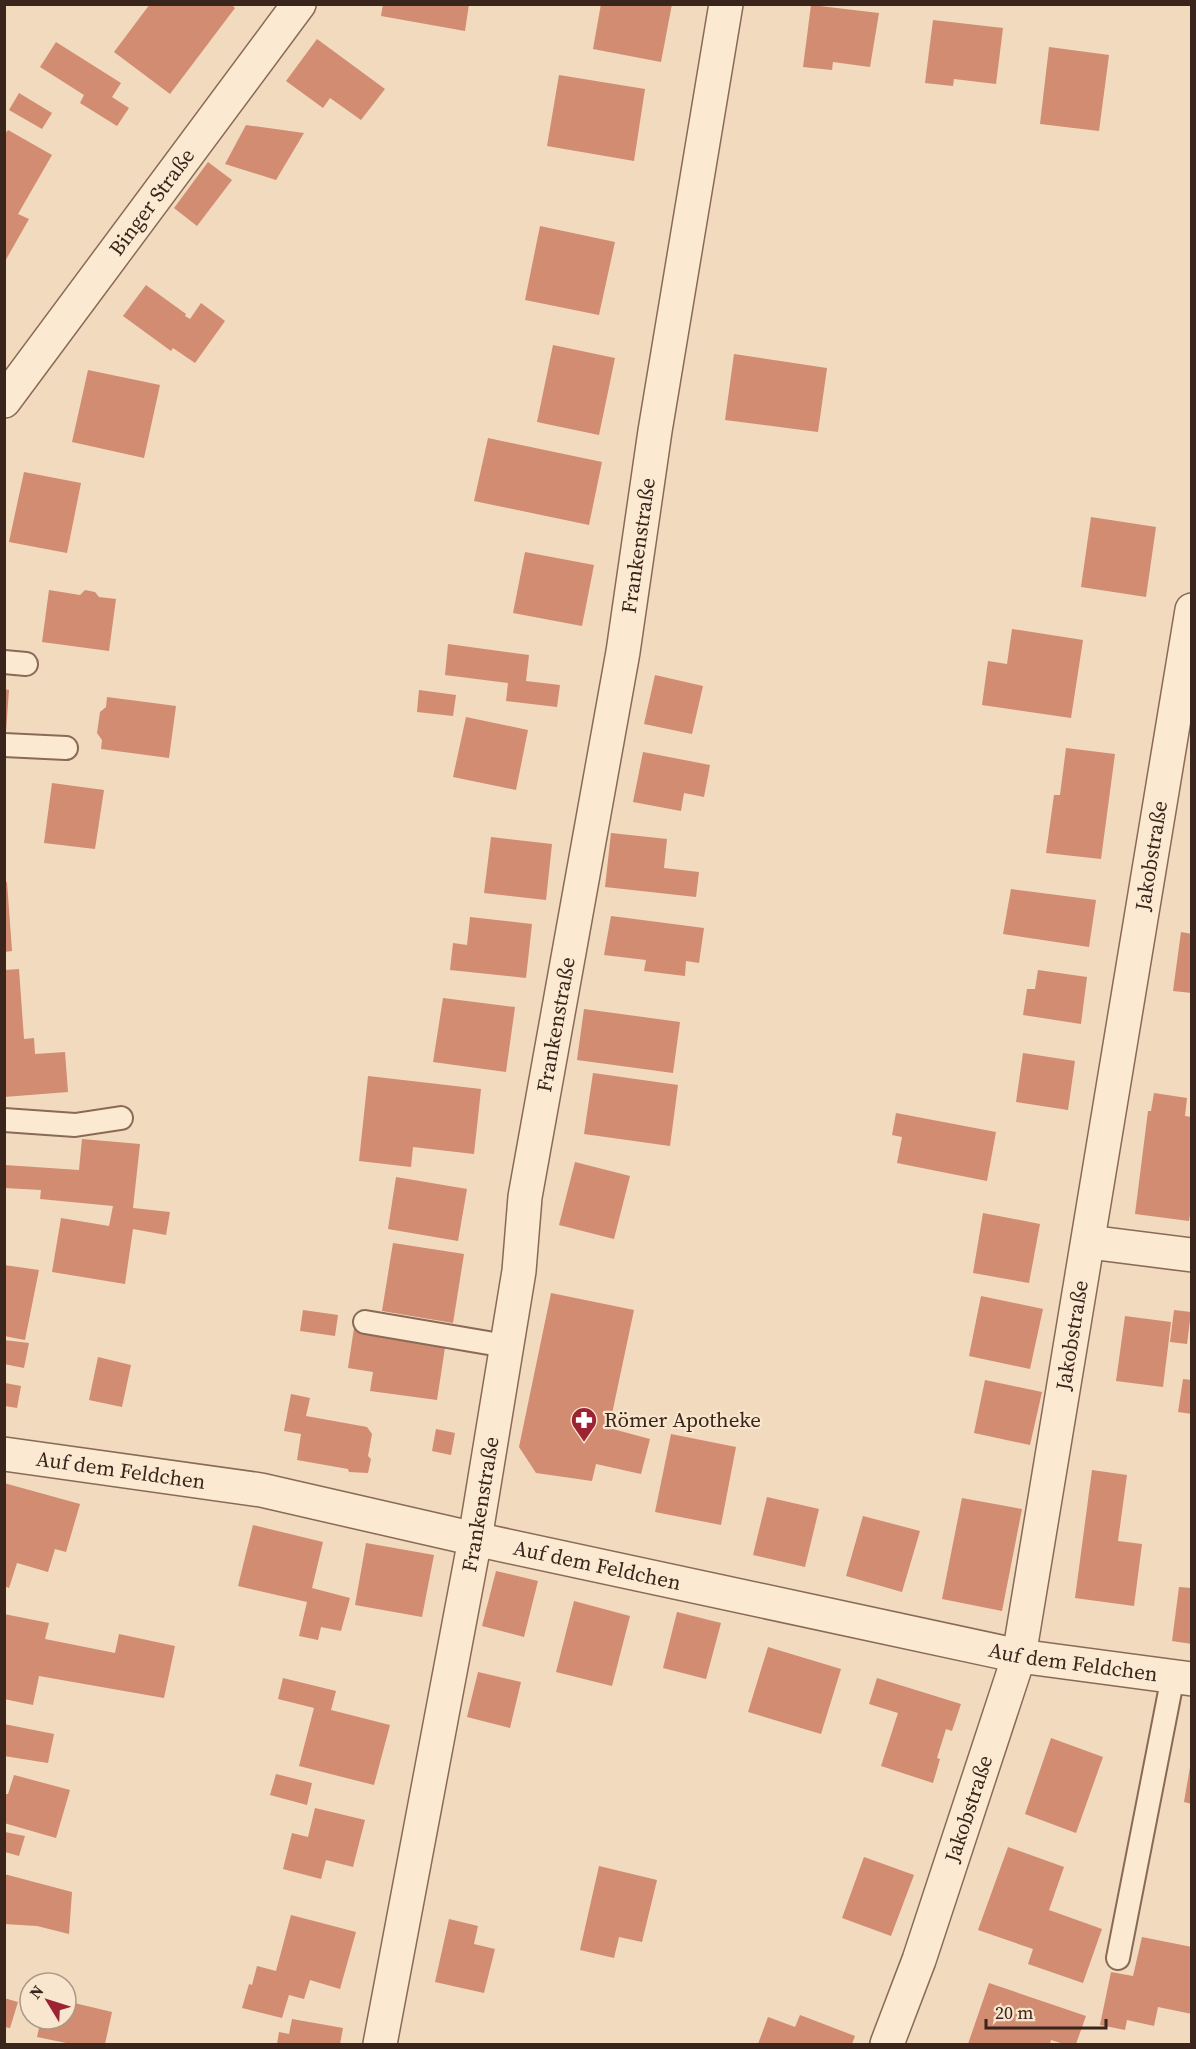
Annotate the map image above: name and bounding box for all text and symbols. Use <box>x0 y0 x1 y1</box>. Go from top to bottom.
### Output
street label: Binger Straße <box>102 142 201 261</box>
street label: Frankenstraße <box>614 476 662 615</box>
street label: Jakobstraße <box>1127 799 1174 914</box>
street label: Frankenstraße <box>529 955 582 1094</box>
street label: Jakobstraße <box>1048 1278 1095 1393</box>
pharmacy icon: Römer Apotheke <box>569 1405 599 1443</box>
place label: Römer Apotheke <box>604 1405 761 1434</box>
street label: Frankenstraße <box>454 1434 506 1574</box>
street label: Auf dem Feldchen <box>34 1444 208 1496</box>
street label: Auf dem Feldchen <box>511 1533 684 1597</box>
street label: Auf dem Feldchen <box>986 1635 1160 1688</box>
street label: Jakobstraße <box>937 1751 999 1867</box>
north arrow <box>18 1971 78 2031</box>
text: N <box>24 1980 49 2003</box>
scale bar <box>986 1992 1106 2030</box>
text: 20 m <box>995 2000 1033 2025</box>

